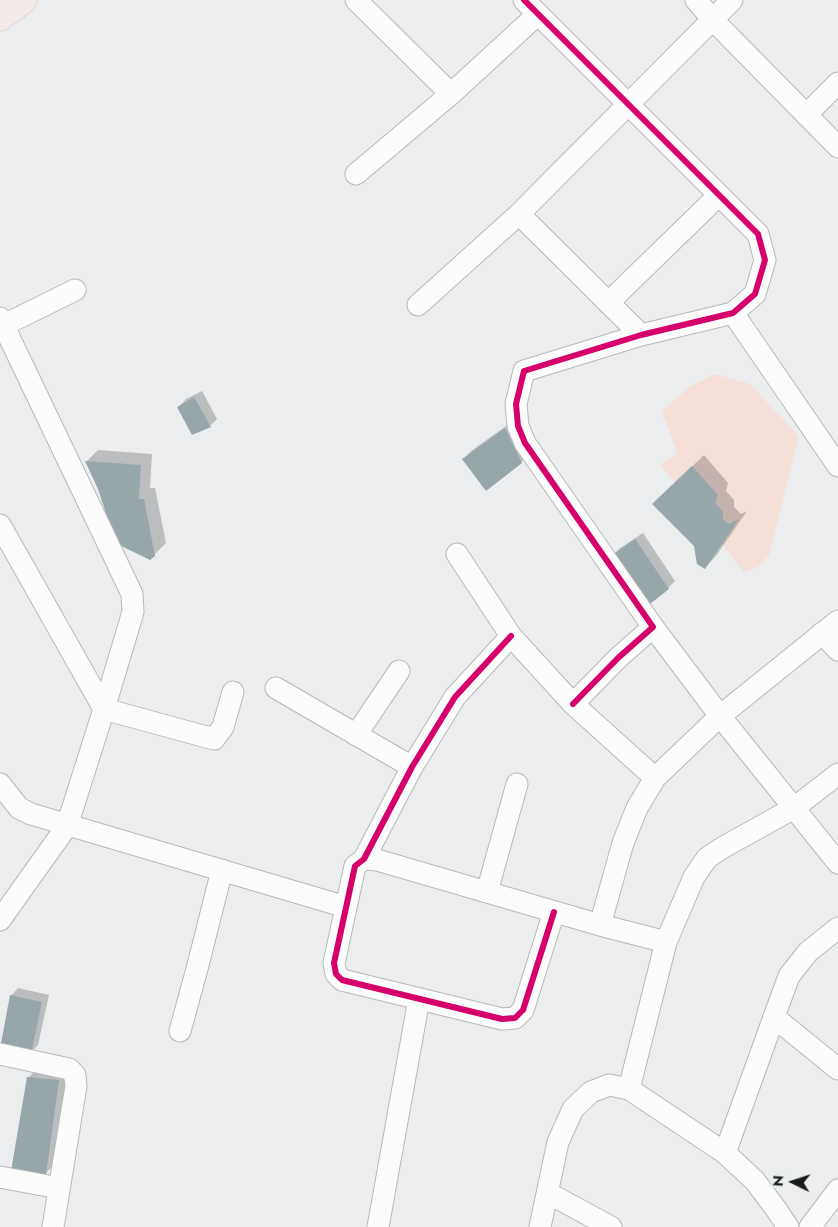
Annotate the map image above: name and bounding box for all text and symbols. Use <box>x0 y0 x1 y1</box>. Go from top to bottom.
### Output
north arrow <box>768 1157 818 1207</box>
text: N <box>768 1175 788 1187</box>

